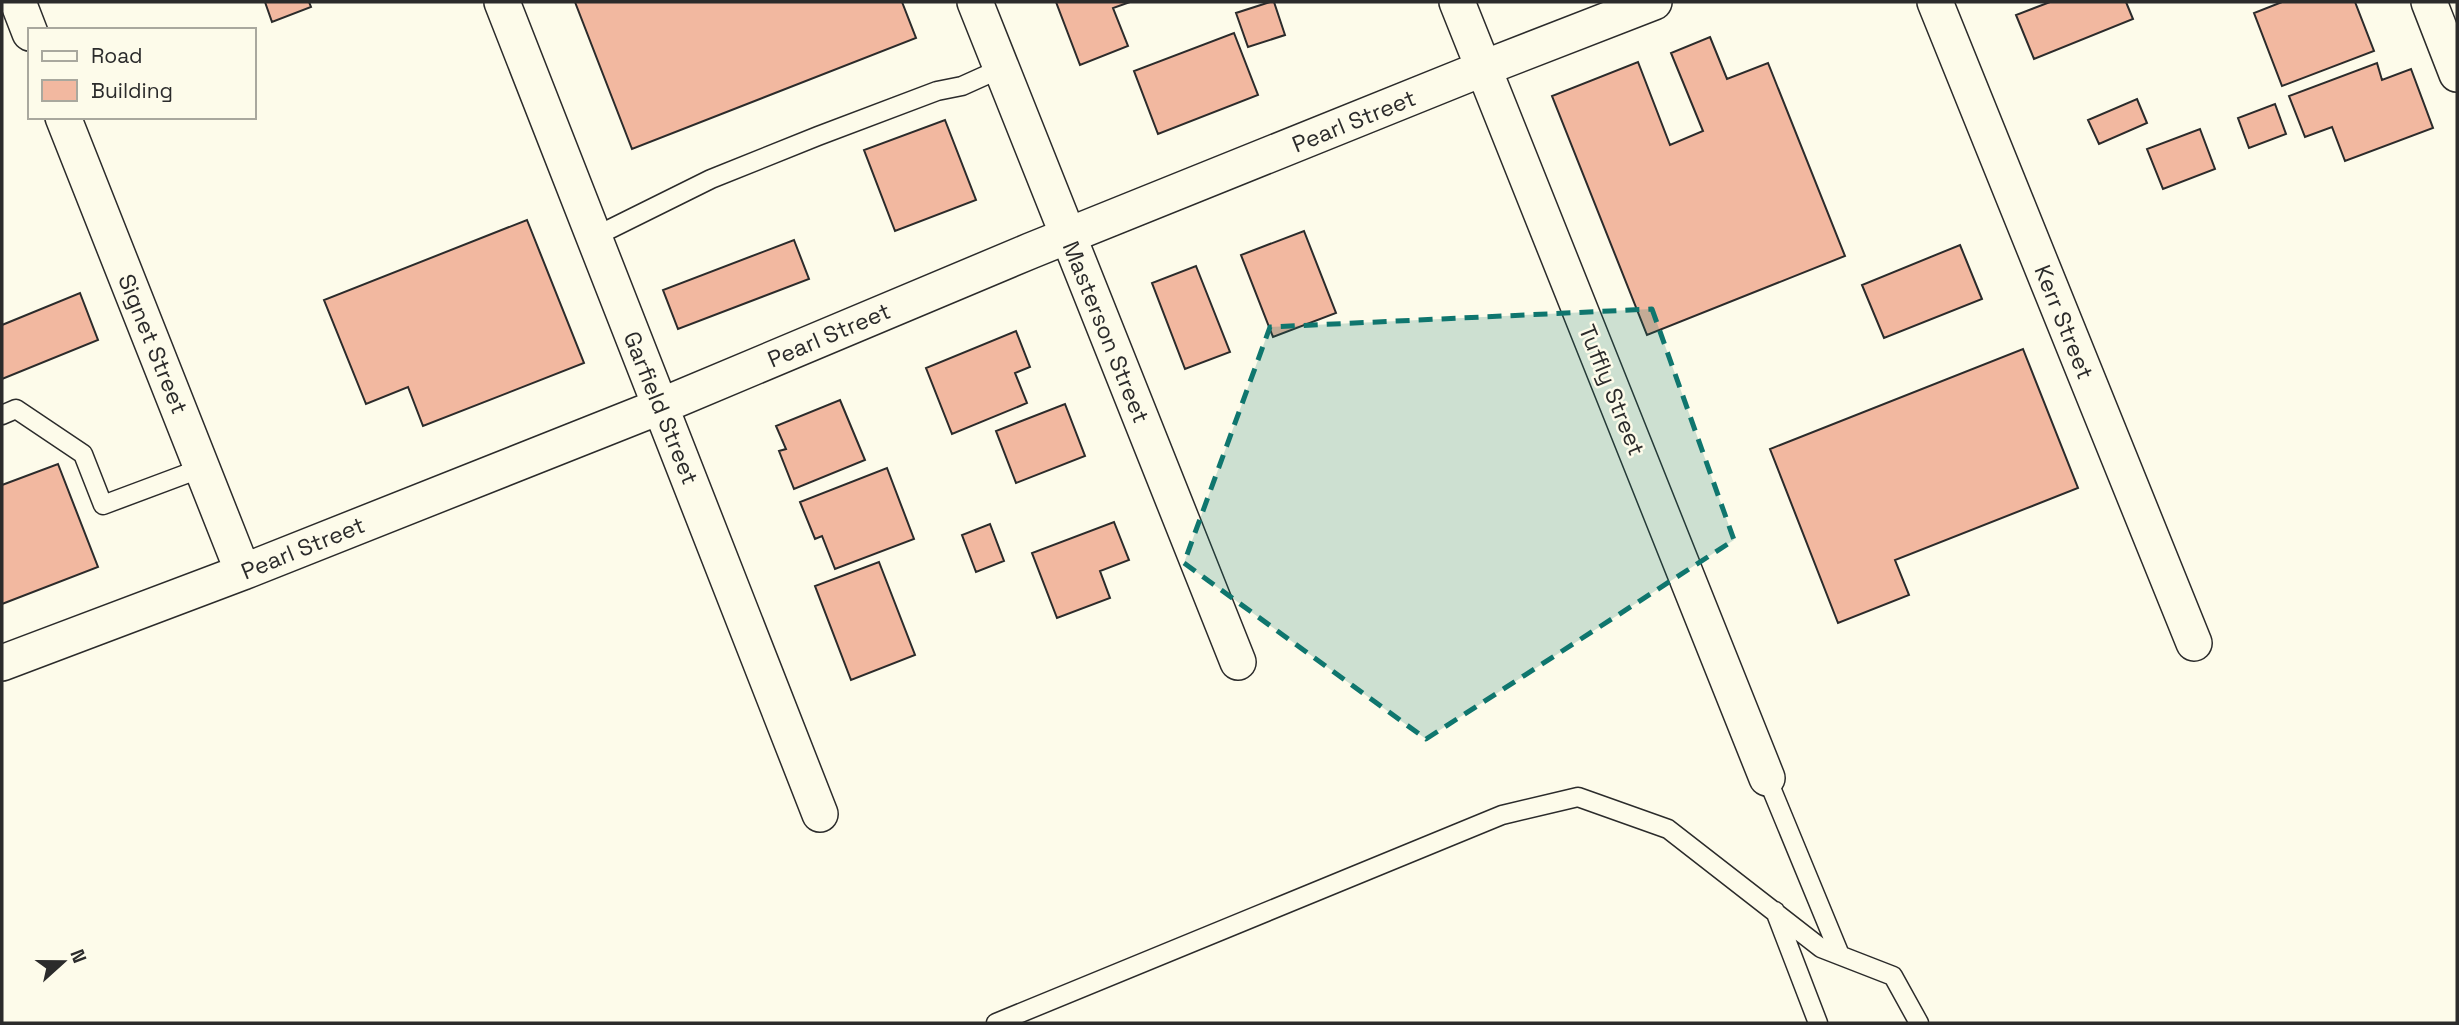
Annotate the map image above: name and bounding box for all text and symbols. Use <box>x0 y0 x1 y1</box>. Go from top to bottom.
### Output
legend <box>28 28 256 119</box>
text: Road <box>91 42 143 69</box>
text: Building <box>91 77 173 104</box>
street label: Pearl Street <box>1288 83 1420 159</box>
street label: Masterson Street <box>1056 237 1156 427</box>
street label: Kerr Street <box>2027 260 2101 384</box>
street label: Signet Street <box>111 270 195 418</box>
street label: Pearl Street <box>763 296 895 374</box>
street label: Tuffly Street <box>1572 320 1652 460</box>
street label: Garfield Street <box>617 327 705 489</box>
street label: Pearl Street <box>237 510 369 586</box>
north arrow <box>28 927 98 997</box>
text: N <box>64 946 92 967</box>

